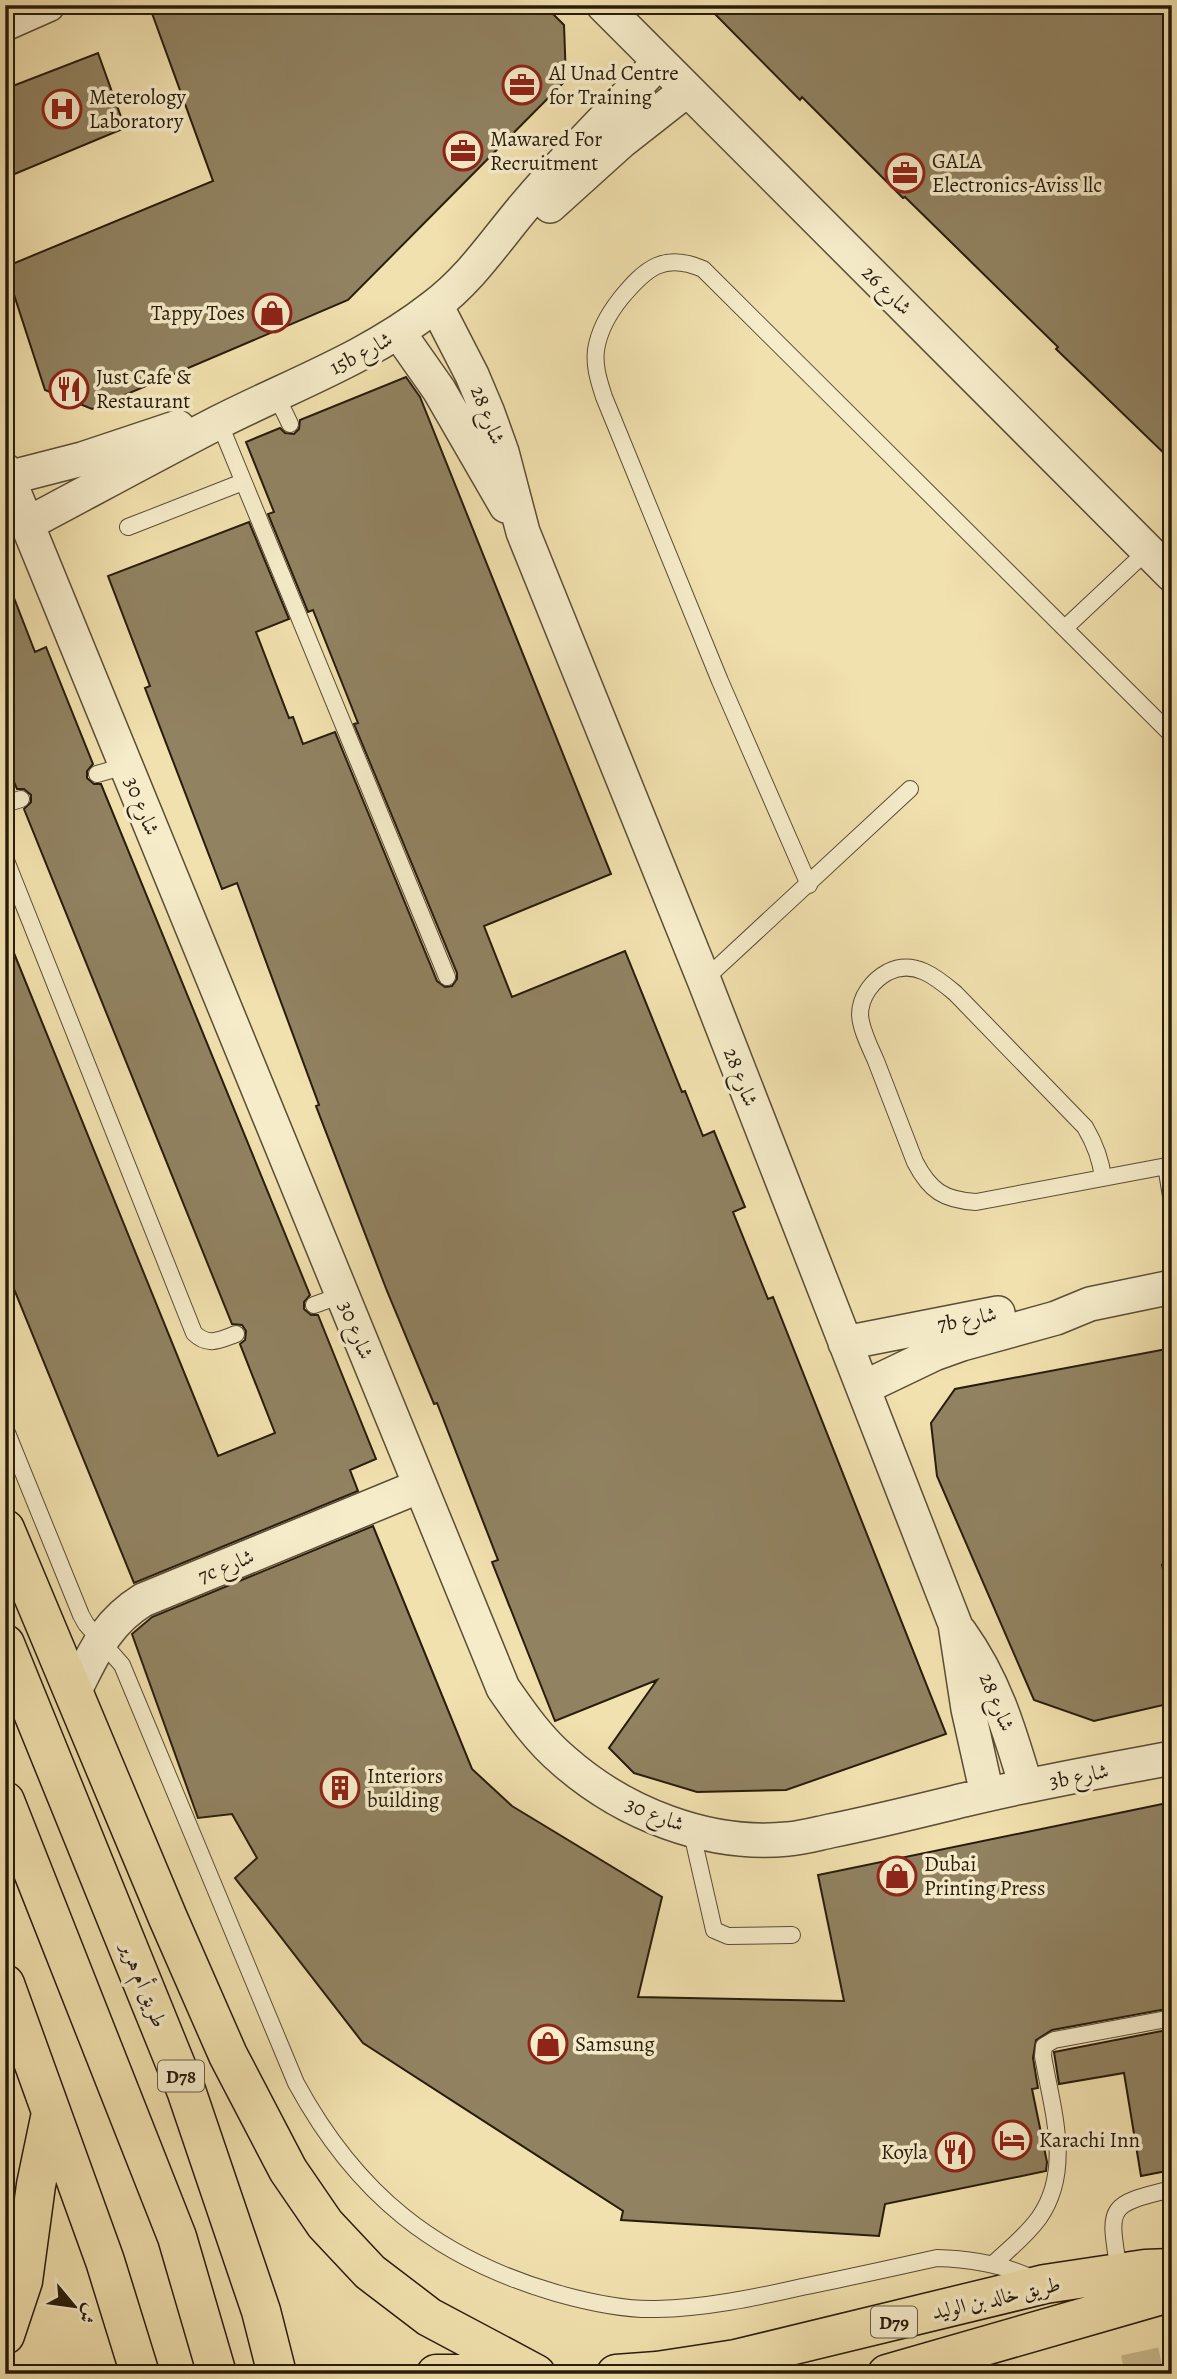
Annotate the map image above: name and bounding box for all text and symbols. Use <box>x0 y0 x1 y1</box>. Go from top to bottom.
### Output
place label: Al Unad Centre for Training <box>548 59 679 111</box>
office icon: Al Unad Centre for Training <box>501 64 543 106</box>
place label: Meterology Laboratory <box>89 83 187 135</box>
hospital icon: Meterology Laboratory <box>41 88 83 130</box>
place label: Mawared For Recruitment <box>490 125 602 177</box>
office icon: Mawared For Recruitment <box>442 130 484 172</box>
place label: GALA Electronics-Aviss llc <box>932 147 1102 199</box>
office icon: GALA Electronics-Aviss llc <box>884 152 926 194</box>
street label: شارع 26 <box>853 259 918 324</box>
shop icon: Tappy Toes <box>251 292 293 334</box>
place label: Tappy Toes <box>151 299 245 327</box>
street label: 15b شارع <box>325 325 399 385</box>
place label: Just Cafe & Restaurant <box>96 363 191 415</box>
restaurant icon: Just Cafe & Restaurant <box>48 368 90 410</box>
street label: شارع 28 <box>460 382 512 450</box>
street label: شارع 30 <box>114 773 166 841</box>
street label: شارع 28 <box>713 1044 765 1112</box>
street label: شارع 30 <box>328 1297 380 1365</box>
street label: 7b شارع <box>935 1300 1000 1342</box>
street label: 7c شارع <box>194 1542 260 1594</box>
street label: شارع 28 <box>969 1669 1021 1737</box>
street label: 3b شارع <box>1047 1757 1112 1799</box>
place label: Interiors building <box>367 1762 443 1814</box>
building icon: Interiors building <box>319 1767 361 1809</box>
street label: شارع 30 <box>620 1790 688 1842</box>
place label: Dubai Printing Press <box>924 1850 1045 1902</box>
shop icon: Dubai Printing Press <box>876 1855 918 1897</box>
street label: طريق أم هرير <box>110 1936 175 2033</box>
shop icon: Samsung <box>527 2023 569 2065</box>
place label: Samsung <box>575 2030 655 2058</box>
road number: D78 <box>158 2060 204 2092</box>
hotel icon: Karachi Inn <box>991 2119 1033 2161</box>
place label: Karachi Inn <box>1039 2126 1140 2154</box>
restaurant icon: Koyla <box>934 2131 976 2173</box>
place label: Koyla <box>881 2138 928 2166</box>
north arrow <box>38 2270 108 2340</box>
street label: طريق خالد بن الوليد <box>929 2270 1063 2326</box>
text: ش <box>72 2299 104 2328</box>
road number: D79 <box>871 2306 917 2338</box>

